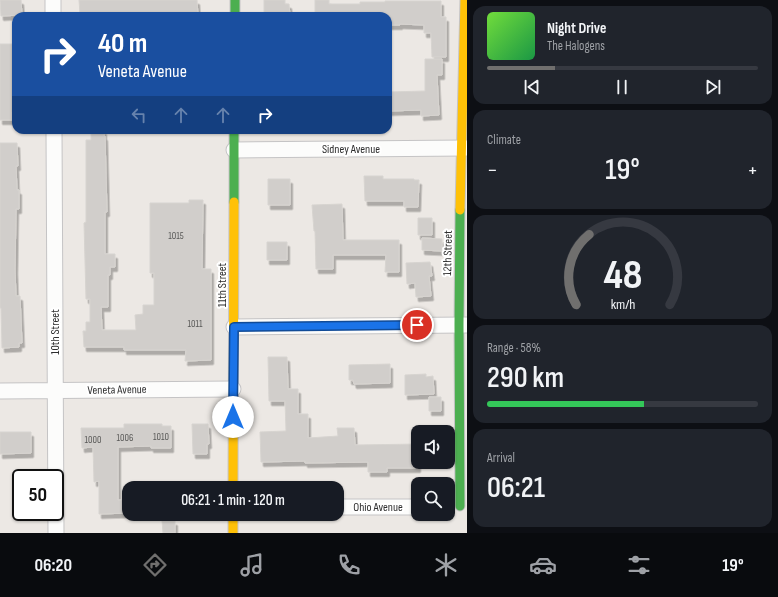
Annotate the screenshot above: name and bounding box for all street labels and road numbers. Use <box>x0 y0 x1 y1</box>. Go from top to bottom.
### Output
street label: Sidney Avenue <box>322 142 380 157</box>
street label: 12th Street <box>440 230 456 276</box>
street label: 11th Street <box>215 262 230 307</box>
street label: 10th Street <box>48 309 63 355</box>
street label: Veneta Avenue <box>87 382 147 398</box>
street label: Ohio Avenue <box>353 500 403 515</box>

